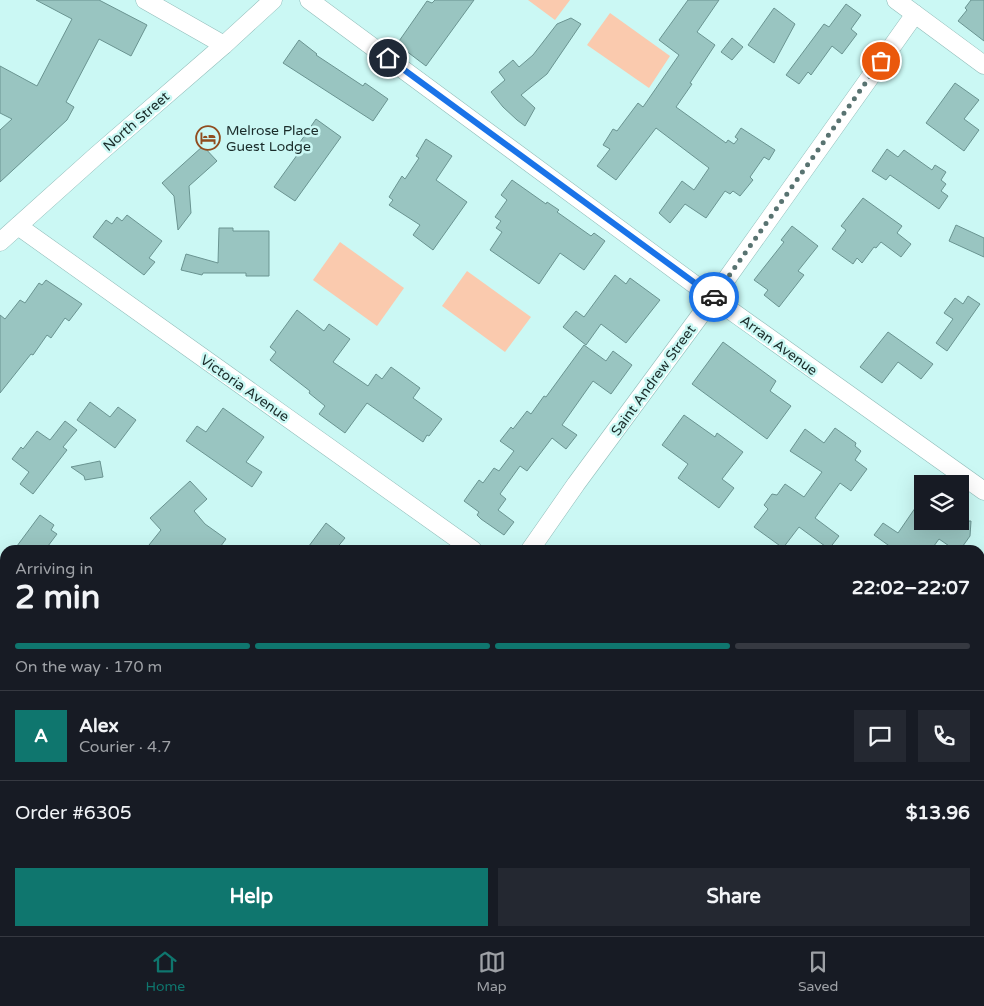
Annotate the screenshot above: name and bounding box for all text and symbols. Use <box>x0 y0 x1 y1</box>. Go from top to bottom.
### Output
pin <box>367 37 409 79</box>
pin <box>860 40 902 82</box>
icon: home <box>374 44 402 72</box>
icon: bag <box>867 47 895 75</box>
street label: North Street <box>100 87 174 155</box>
place label: Melrose Place Guest Lodge <box>226 122 319 155</box>
hotel icon: Melrose Place Guest Lodge <box>195 125 221 151</box>
courier <box>689 272 739 322</box>
icon: car <box>700 283 728 311</box>
street label: Arran Avenue <box>737 312 821 379</box>
street label: Saint Andrew Street <box>607 321 700 439</box>
street label: Victoria Avenue <box>197 351 293 425</box>
map controls <box>914 475 969 530</box>
button: layers <box>914 475 969 530</box>
text: Arriving in <box>15 559 93 579</box>
text: 22:02–22:07 <box>852 577 970 599</box>
text: 2 min <box>15 579 100 617</box>
text: On the way · 170 m <box>15 657 162 677</box>
button: chat <box>854 710 906 762</box>
button: phone <box>918 710 970 762</box>
text: Alex <box>79 715 119 737</box>
text: A <box>34 725 48 747</box>
text: Courier · 4.7 <box>79 737 171 757</box>
text: Order #6305 <box>15 802 132 824</box>
text: $13.96 <box>906 802 970 824</box>
button: Help <box>15 868 488 926</box>
button: Share <box>498 868 970 926</box>
tab: Home <box>146 948 185 995</box>
tab: Map <box>476 948 507 995</box>
tab: Saved <box>798 948 838 995</box>

